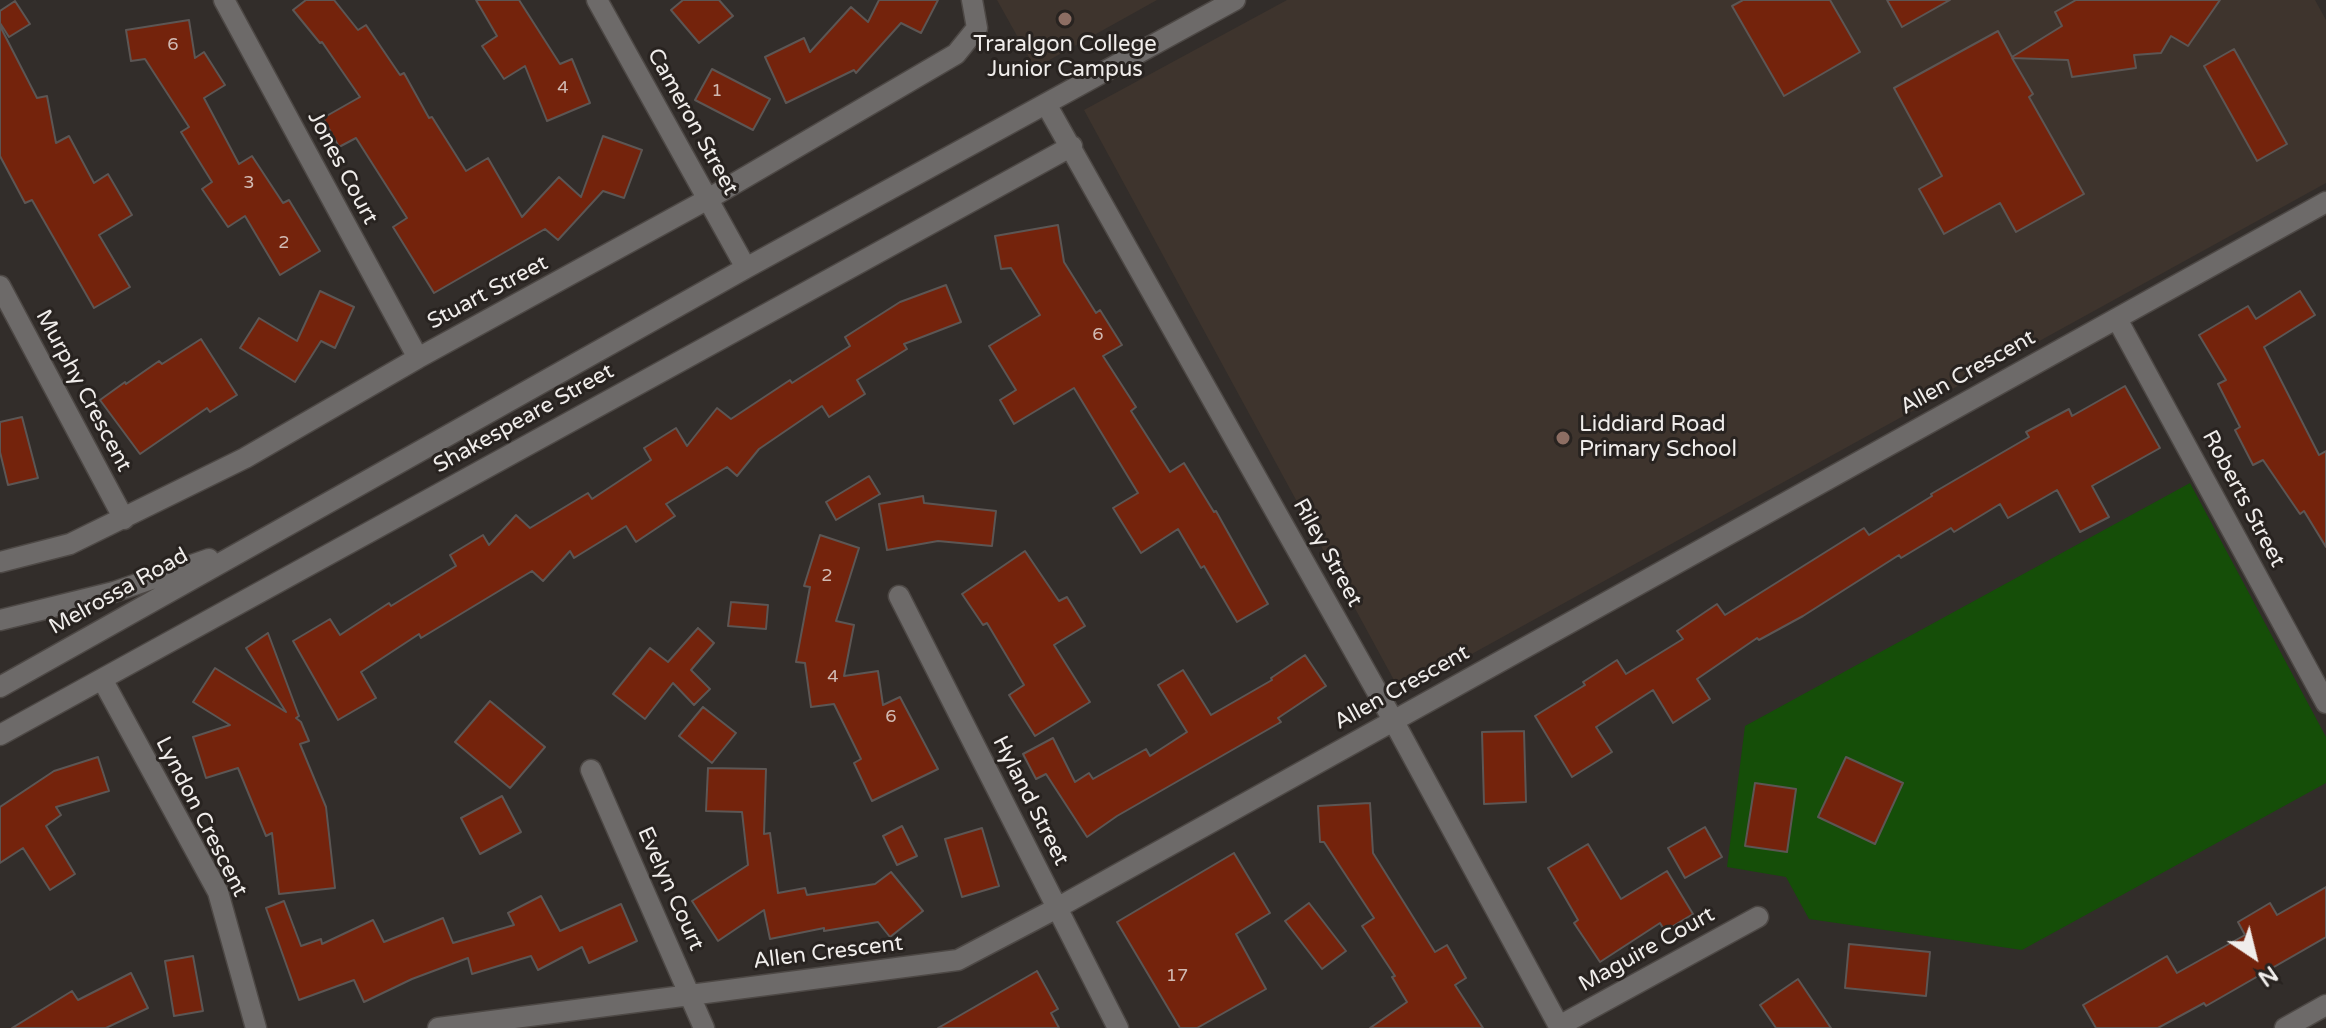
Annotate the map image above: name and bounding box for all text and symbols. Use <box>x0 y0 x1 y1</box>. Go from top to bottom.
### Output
marker: Traralgon College Junior Campus <box>1056 10 1074 28</box>
place label: Traralgon College Junior Campus <box>973 32 1157 84</box>
house number: 6 <box>167 34 179 56</box>
street label: Cameron Street <box>641 44 743 200</box>
house number: 4 <box>557 77 569 99</box>
house number: 1 <box>711 80 723 102</box>
street label: Jones Court <box>301 107 383 229</box>
house number: 3 <box>243 172 255 194</box>
house number: 2 <box>278 232 290 254</box>
street label: Stuart Street <box>423 250 553 336</box>
street label: Murphy Crescent <box>29 306 137 476</box>
house number: 6 <box>1092 324 1104 346</box>
street label: Allen Crescent <box>1896 325 2040 421</box>
street label: Shakespeare Street <box>429 359 619 479</box>
place label: Liddiard Road Primary School <box>1579 412 1737 464</box>
street label: Roberts Street <box>2196 426 2290 572</box>
marker: Liddiard Road Primary School <box>1554 429 1572 447</box>
street label: Riley Street <box>1287 494 1367 612</box>
street label: Melrossa Road <box>45 543 193 641</box>
house number: 2 <box>821 565 833 587</box>
street label: Allen Crescent <box>1330 640 1474 736</box>
house number: 4 <box>827 666 839 688</box>
house number: 6 <box>885 706 897 728</box>
street label: Hyland Street <box>986 732 1074 870</box>
street label: Lyndon Crescent <box>149 733 253 901</box>
street label: Evelyn Court <box>631 823 709 955</box>
street label: Maguire Court <box>1574 902 1720 998</box>
north arrow <box>2214 916 2294 996</box>
street label: Allen Crescent <box>752 931 904 975</box>
text: N <box>2253 960 2282 991</box>
house number: 17 <box>1166 965 1188 987</box>

